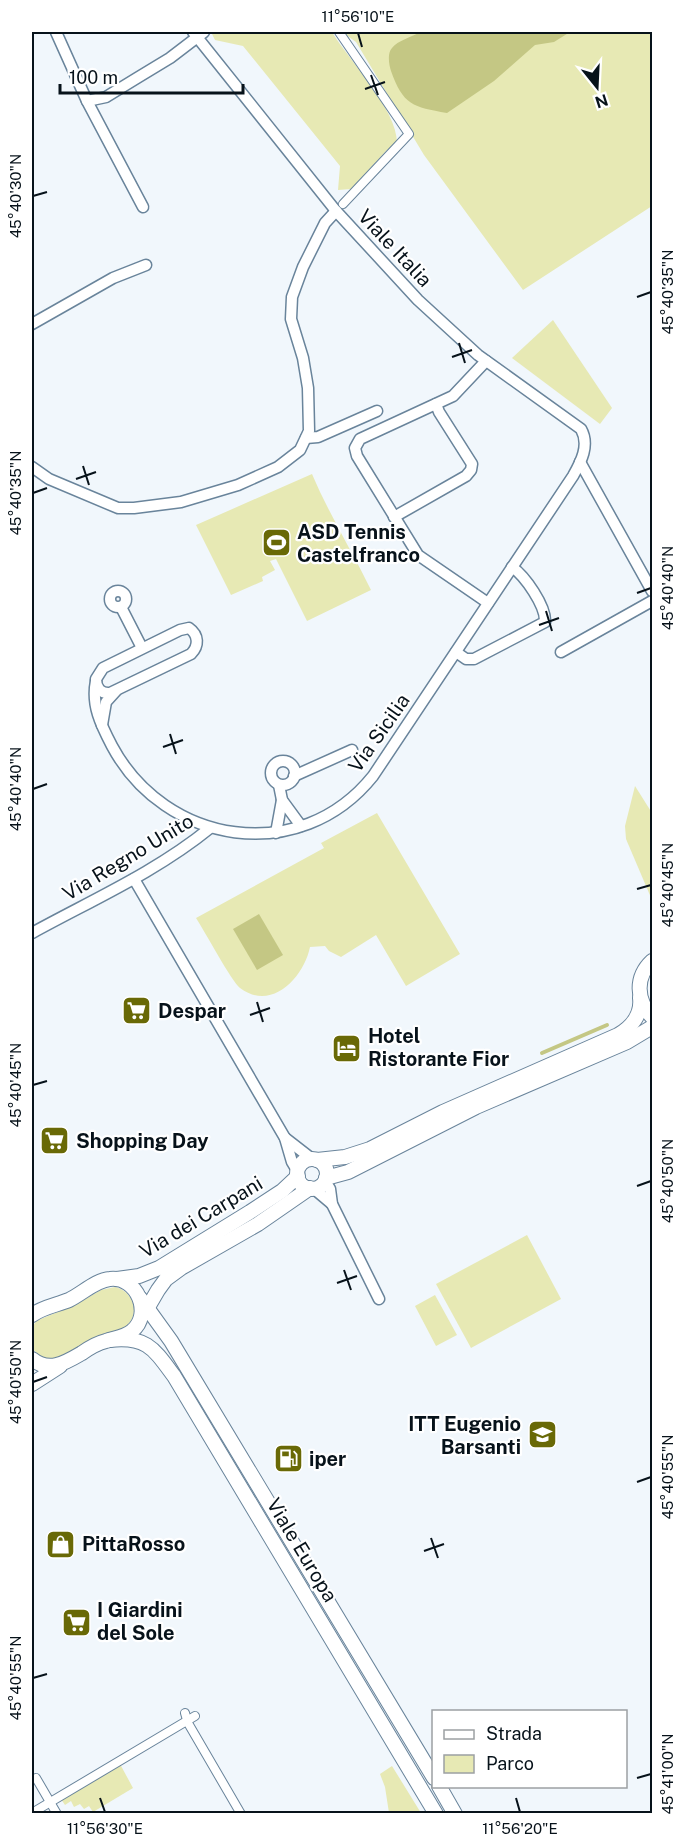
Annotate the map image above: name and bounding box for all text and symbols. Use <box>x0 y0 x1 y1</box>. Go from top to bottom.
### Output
text: 11°56'10"E <box>322 8 394 25</box>
scale bar <box>60 57 243 95</box>
north arrow <box>567 57 627 117</box>
text: 100 m <box>69 67 118 88</box>
text: N <box>593 90 610 112</box>
text: 45°40'30"N <box>7 154 24 238</box>
street label: Viale Italia <box>353 204 437 292</box>
text: 45°40'35"N <box>659 250 676 334</box>
text: 45°40'35"N <box>7 451 24 535</box>
place label: ASD Tennis Castelfranco <box>297 520 420 567</box>
sports icon: ASD Tennis Castelfranco <box>260 527 292 559</box>
text: 45°40'40"N <box>659 546 676 630</box>
street label: Via Sicilia <box>343 689 415 777</box>
text: 45°40'40"N <box>7 747 24 831</box>
street label: Via Regno Unito <box>58 809 198 905</box>
text: 45°40'45"N <box>659 843 676 927</box>
supermarket icon: Despar <box>121 995 153 1027</box>
place label: Despar <box>158 999 226 1023</box>
place label: Hotel Ristorante Fior <box>368 1024 509 1071</box>
hotel icon: Hotel Ristorante Fior <box>331 1032 363 1064</box>
text: 45°40'45"N <box>7 1043 24 1127</box>
supermarket icon: Shopping Day <box>39 1125 71 1157</box>
place label: Shopping Day <box>76 1129 208 1153</box>
text: 45°40'50"N <box>659 1139 676 1223</box>
street label: Via dei Carpani <box>135 1171 267 1263</box>
text: 45°40'50"N <box>7 1340 24 1424</box>
place label: ITT Eugenio Barsanti <box>408 1412 521 1459</box>
school or university icon: ITT Eugenio Barsanti <box>526 1419 558 1451</box>
text: 45°40'55"N <box>659 1434 676 1520</box>
fuel station icon: iper <box>272 1443 304 1475</box>
place label: iper <box>309 1447 346 1471</box>
street label: Viale Europa <box>262 1494 342 1606</box>
shop icon: PittaRosso <box>45 1528 77 1560</box>
place label: PittaRosso <box>82 1532 185 1556</box>
place label: I Giardini del Sole <box>97 1598 183 1645</box>
supermarket icon: I Giardini del Sole <box>60 1606 92 1638</box>
text: 45°40'55"N <box>7 1635 24 1721</box>
legend <box>432 1710 627 1788</box>
text: Strada <box>486 1723 542 1744</box>
text: 45°41'00"N <box>659 1733 676 1815</box>
text: Parco <box>486 1753 534 1774</box>
text: 11°56'30"E <box>67 1820 143 1837</box>
text: 11°56'20"E <box>482 1820 558 1837</box>

